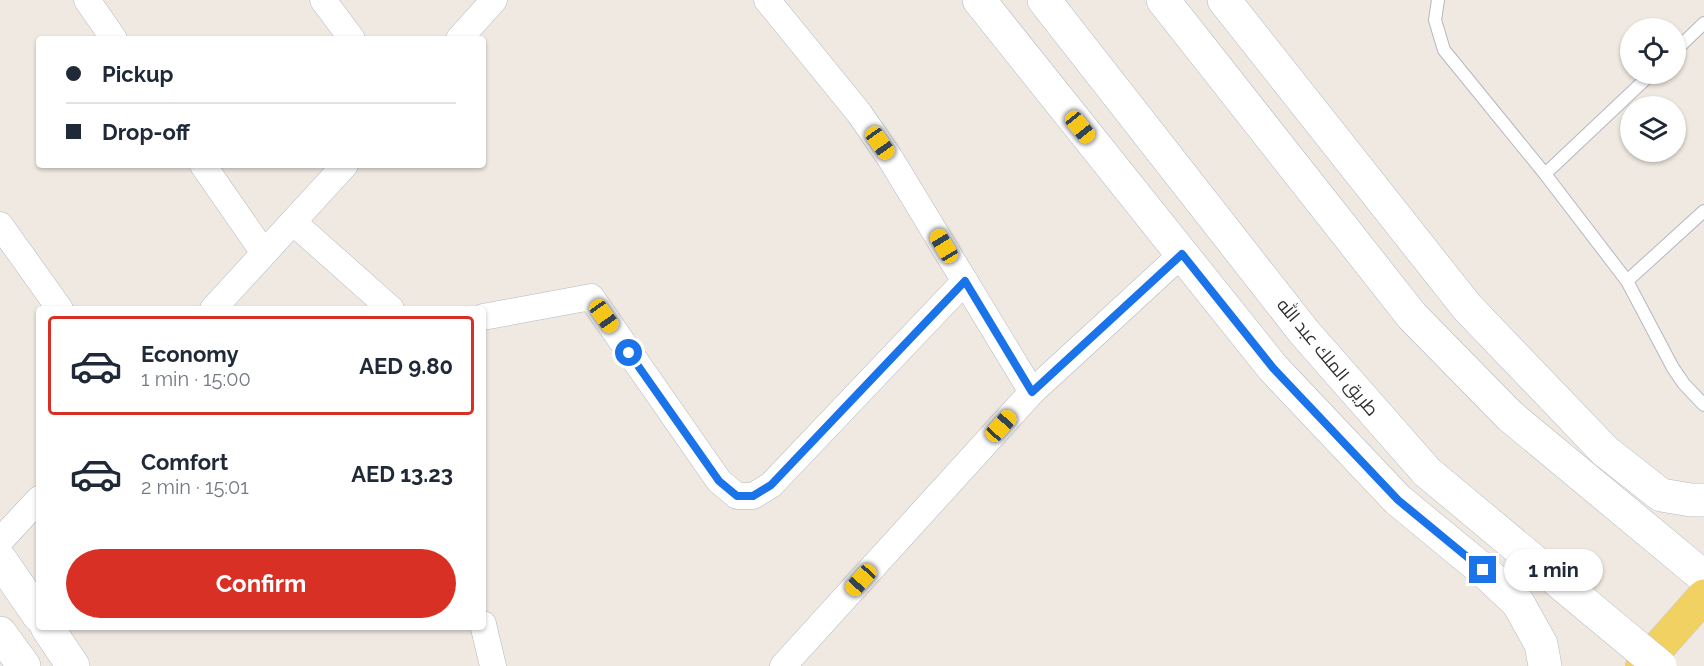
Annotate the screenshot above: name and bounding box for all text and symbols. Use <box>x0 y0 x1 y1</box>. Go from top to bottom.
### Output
map controls <box>1620 18 1686 162</box>
button: locate <box>1620 18 1686 84</box>
text: Pickup <box>102 61 174 87</box>
button: layers <box>1620 96 1686 162</box>
car <box>1062 107 1098 147</box>
text: Drop-off <box>102 119 190 145</box>
car <box>862 123 898 163</box>
car <box>927 226 961 266</box>
street label: طريق الملك عبد الله <box>1271 294 1384 421</box>
car <box>586 296 622 336</box>
icon: car <box>69 339 123 393</box>
route start <box>615 339 642 366</box>
text: Economy <box>141 341 239 367</box>
text: AED 9.80 <box>359 353 453 379</box>
text: 1 min · 15:00 <box>141 367 251 391</box>
car <box>982 407 1020 445</box>
icon: car <box>69 447 123 501</box>
text: Comfort <box>141 449 228 475</box>
text: AED 13.23 <box>351 461 453 487</box>
text: 2 min · 15:01 <box>141 475 249 499</box>
button: Confirm <box>66 549 456 618</box>
callout: 1 min <box>1504 549 1603 591</box>
route end <box>1469 556 1496 583</box>
text: 1 min <box>1528 558 1579 582</box>
car <box>842 561 880 599</box>

